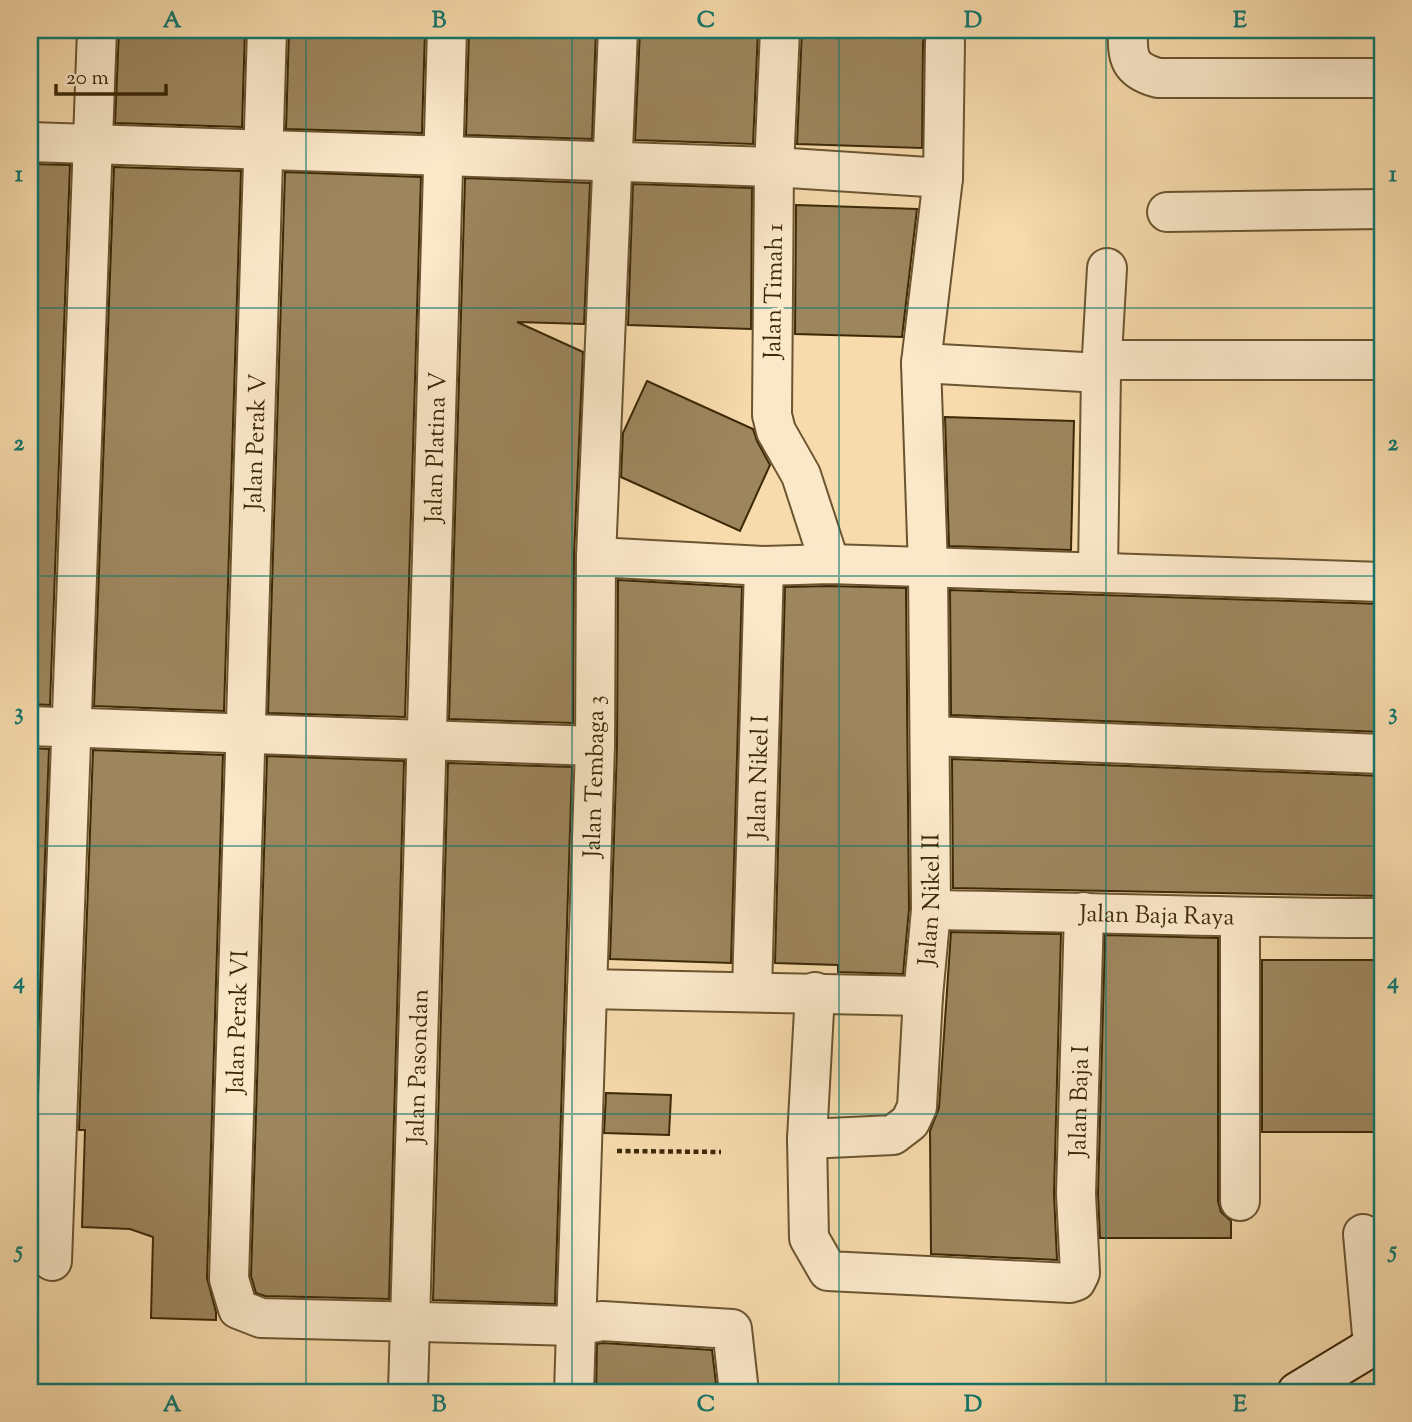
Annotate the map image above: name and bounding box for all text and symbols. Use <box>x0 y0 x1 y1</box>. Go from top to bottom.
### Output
text: A <box>163 5 182 38</box>
text: B <box>432 5 447 38</box>
text: C <box>697 5 715 38</box>
text: D <box>964 5 982 38</box>
text: E <box>1233 5 1247 38</box>
scale bar <box>56 52 166 96</box>
text: 20 m <box>66 64 109 94</box>
text: 1 <box>15 159 23 192</box>
text: 1 <box>1389 159 1397 192</box>
street label: Jalan Timah 1 <box>757 223 793 361</box>
street label: Jalan Platina V <box>418 371 456 525</box>
street label: Jalan Perak V <box>238 373 276 513</box>
text: 2 <box>14 428 25 461</box>
text: 2 <box>1388 428 1399 461</box>
street label: Jalan Tembaga 3 <box>576 695 614 860</box>
text: 3 <box>14 697 24 730</box>
text: 3 <box>1388 697 1398 730</box>
street label: Jalan Nikel I <box>741 714 779 842</box>
street label: Jalan Nikel II <box>911 833 950 969</box>
street label: Jalan Baja Raya <box>1077 898 1235 935</box>
street label: Jalan Perak VI <box>219 949 259 1097</box>
text: 4 <box>12 966 25 999</box>
text: 4 <box>1386 966 1399 999</box>
street label: Jalan Pasondan <box>400 988 439 1146</box>
street label: Jalan Baja I <box>1062 1045 1099 1159</box>
text: 5 <box>13 1235 23 1268</box>
text: 5 <box>1387 1235 1397 1268</box>
text: A <box>163 1389 182 1422</box>
text: B <box>432 1389 447 1422</box>
text: C <box>697 1389 715 1422</box>
text: D <box>964 1389 982 1422</box>
text: E <box>1233 1389 1247 1422</box>

